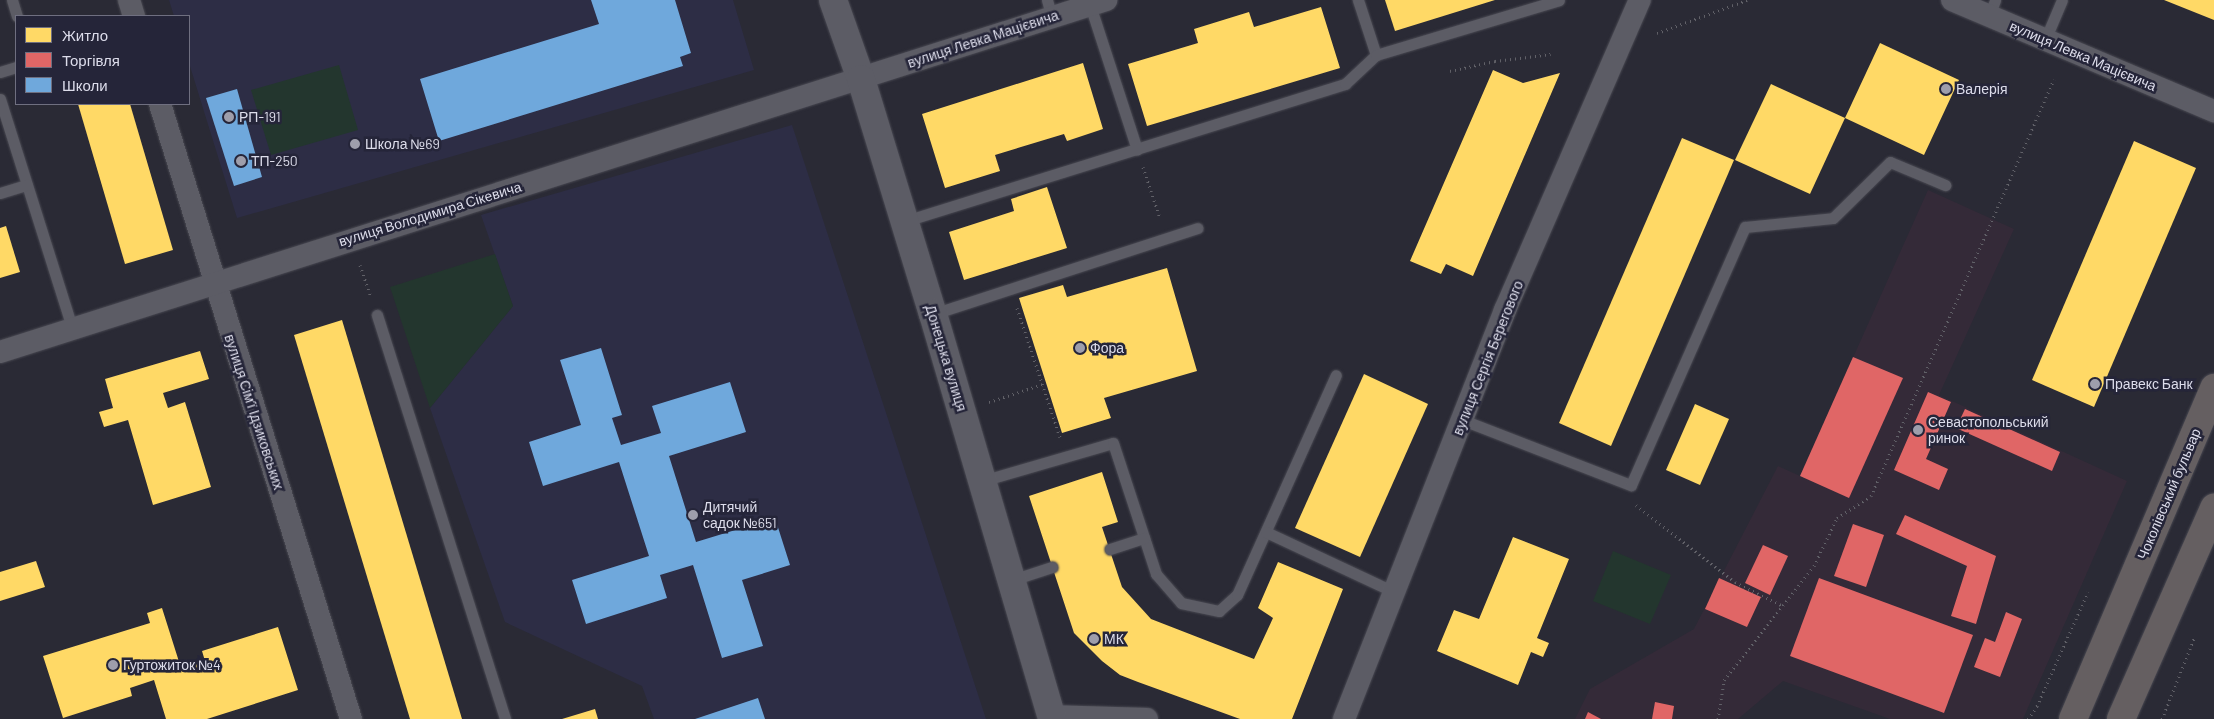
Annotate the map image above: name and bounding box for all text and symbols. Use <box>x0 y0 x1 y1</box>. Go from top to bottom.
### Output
street label: вулиця Левка Мацієвича <box>905 7 1061 71</box>
legend <box>15 15 190 105</box>
street label: вулиця Левка Мацієвича <box>2007 17 2159 95</box>
text: Житло <box>62 26 108 44</box>
text: Торгівля <box>62 51 120 69</box>
text: Школи <box>62 76 108 94</box>
place label: Валерія <box>1956 81 2008 97</box>
marker: Валерія <box>1940 83 1952 95</box>
place label: РП-191 <box>239 109 281 125</box>
marker: РП-191 <box>223 111 235 123</box>
place label: Школа №69 <box>365 136 440 152</box>
marker: Школа №69 <box>349 138 361 150</box>
place label: ТП-250 <box>251 153 298 169</box>
marker: ТП-250 <box>235 155 247 167</box>
street label: вулиця Володимира Сікевича <box>337 178 523 250</box>
street label: вулиця Сергія Берегового <box>1449 278 1527 438</box>
street label: Донецька вулиця <box>922 303 970 413</box>
street label: вулиця Сімʼї Ідзиковських <box>221 332 287 492</box>
place label: Фора <box>1090 340 1124 356</box>
marker: Фора <box>1074 342 1086 354</box>
place label: Правекс Банк <box>2105 376 2193 392</box>
marker: Правекс Банк <box>2089 378 2101 390</box>
place label: Севастопольський ринок <box>1928 414 2049 447</box>
marker: Севастопольський ринок <box>1912 424 1924 436</box>
street label: Чоколівський бульвар <box>2134 426 2204 562</box>
place label: Дитячий садок №651 <box>703 499 777 532</box>
marker: Дитячий садок №651 <box>687 509 699 521</box>
place label: МК <box>1104 631 1124 647</box>
marker: МК <box>1088 633 1100 645</box>
place label: Гуртожиток №4 <box>123 657 221 673</box>
marker: Гуртожиток №4 <box>107 659 119 671</box>

